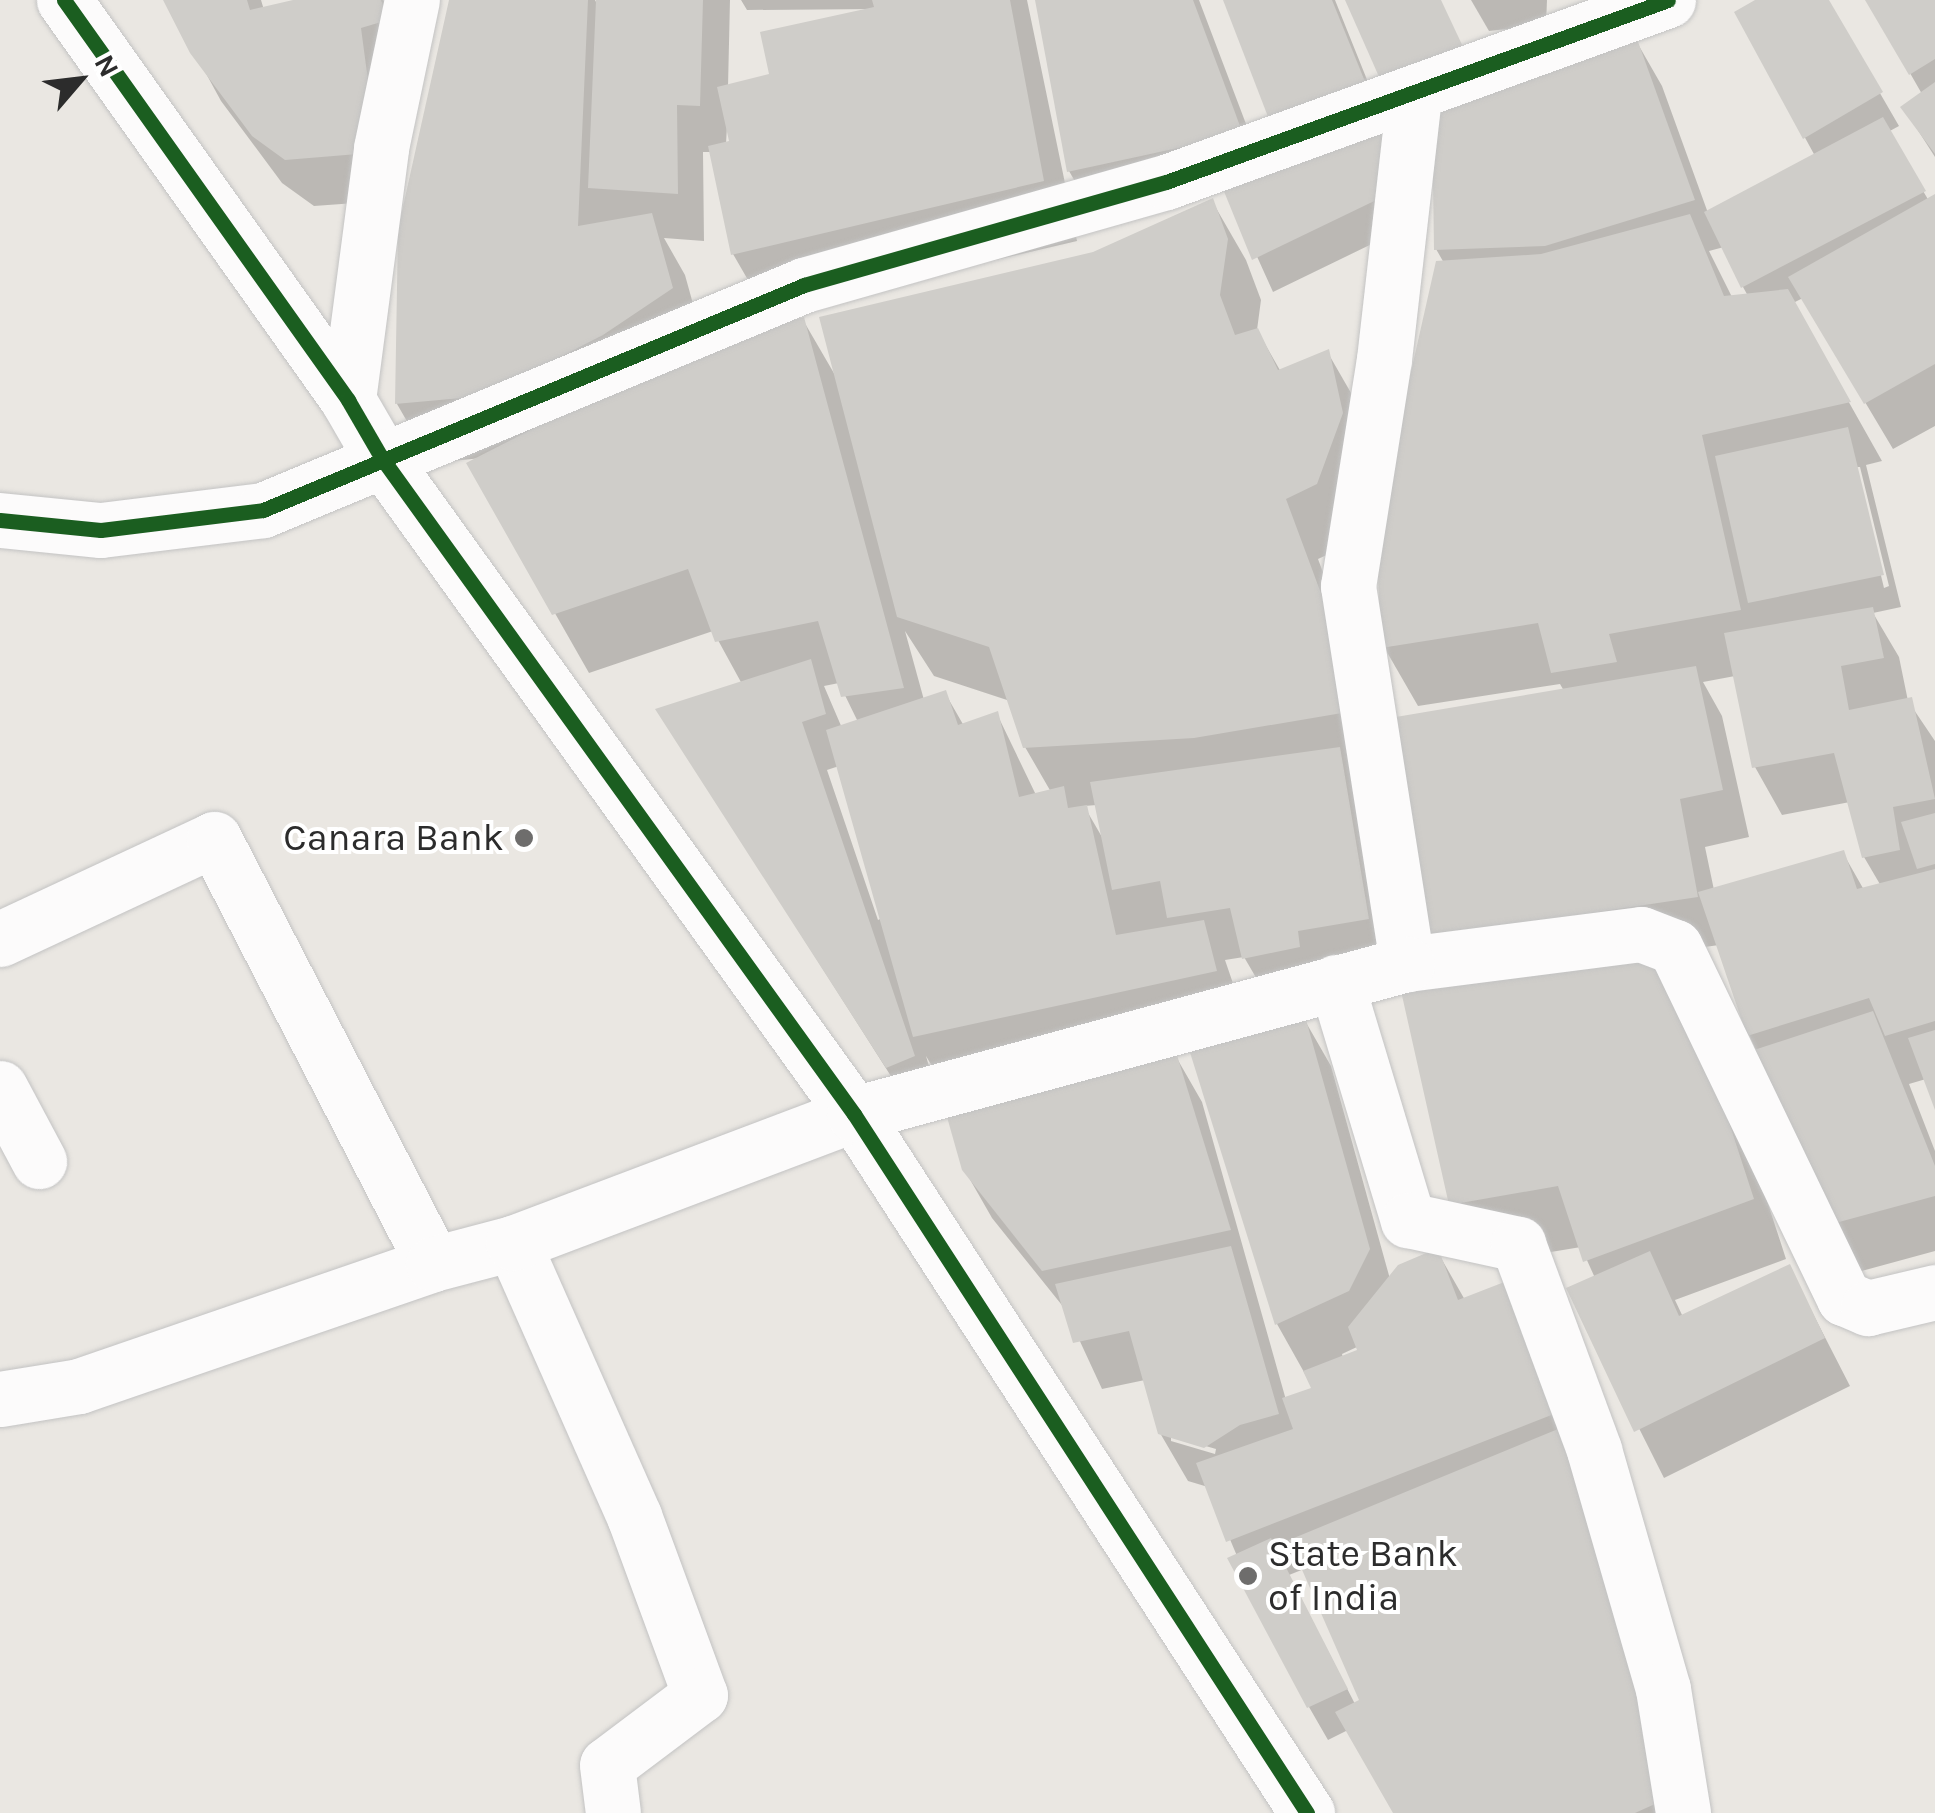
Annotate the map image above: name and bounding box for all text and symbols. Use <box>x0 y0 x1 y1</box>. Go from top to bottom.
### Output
north arrow <box>30 30 130 130</box>
text: N <box>88 49 126 82</box>
place label: Canara Bank <box>283 815 504 861</box>
marker: Canara Bank <box>513 827 535 849</box>
place label: State Bank of India <box>1268 1531 1458 1620</box>
marker: State Bank of India <box>1237 1565 1259 1587</box>

